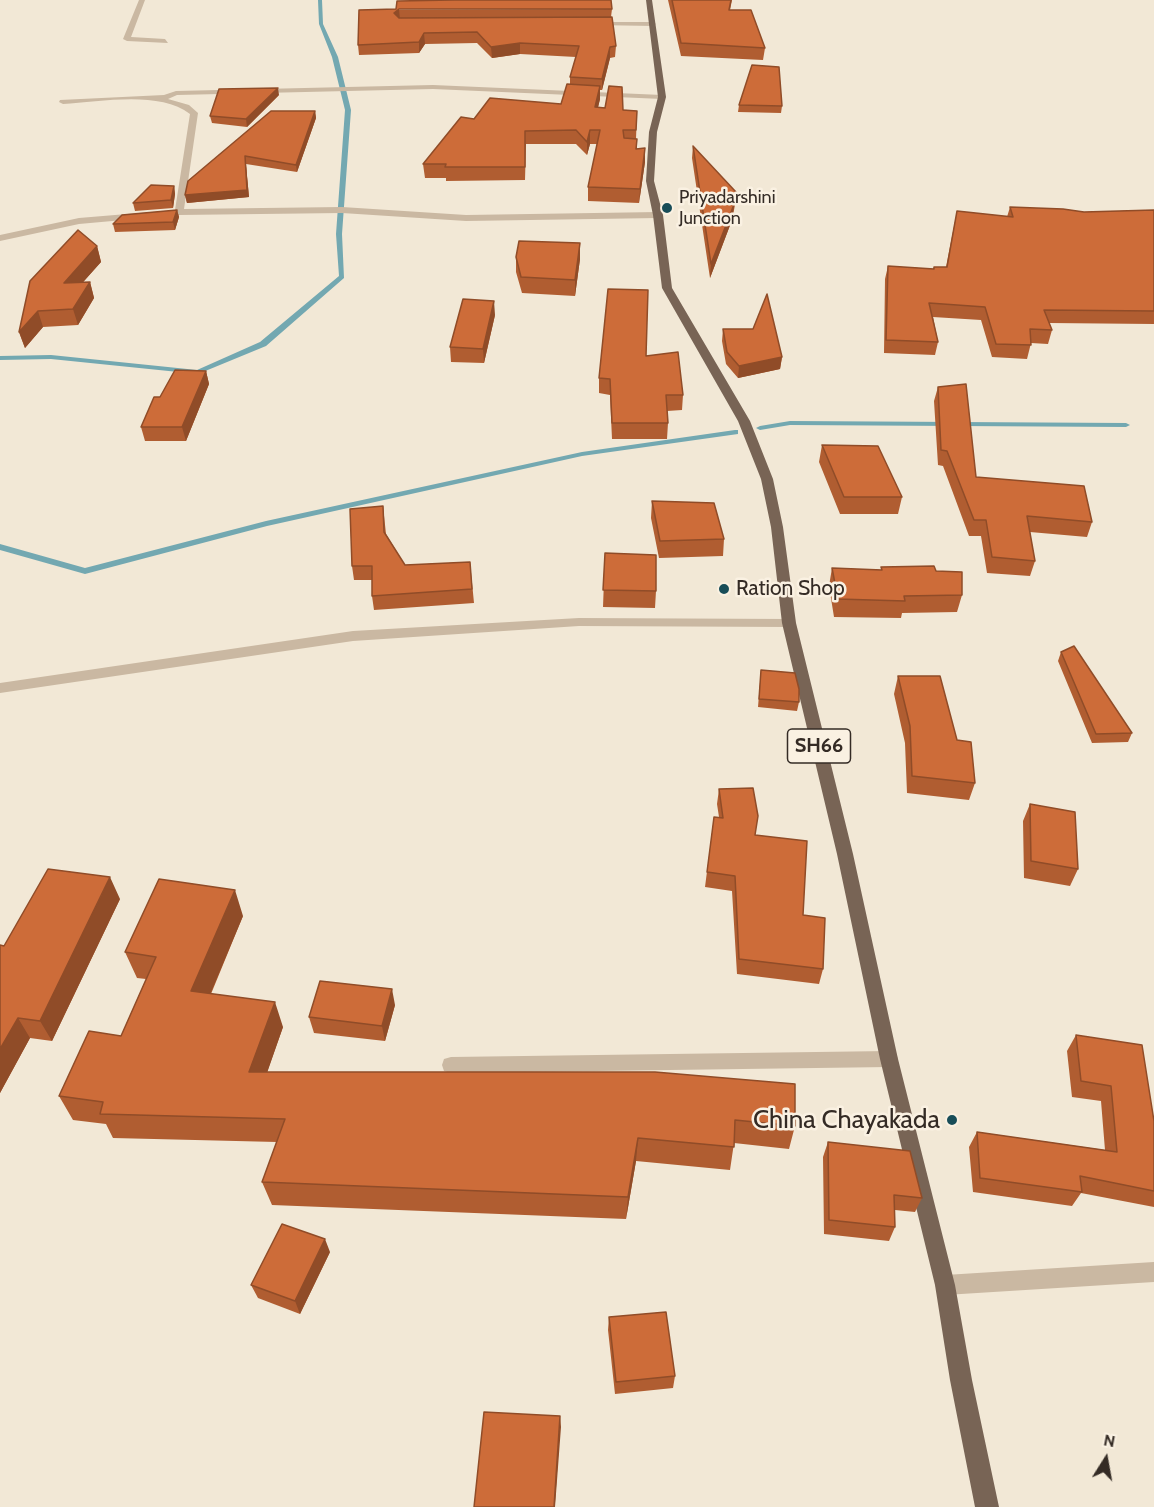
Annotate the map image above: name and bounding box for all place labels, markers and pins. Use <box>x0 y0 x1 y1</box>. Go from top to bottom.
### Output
place label: Priyadarshini Junction <box>679 187 775 230</box>
marker: Priyadarshini Junction <box>660 201 674 215</box>
place label: Ration Shop <box>736 576 845 602</box>
marker: Ration Shop <box>717 582 731 596</box>
place label: China Chayakada <box>753 1104 940 1136</box>
marker: China Chayakada <box>945 1113 959 1127</box>

